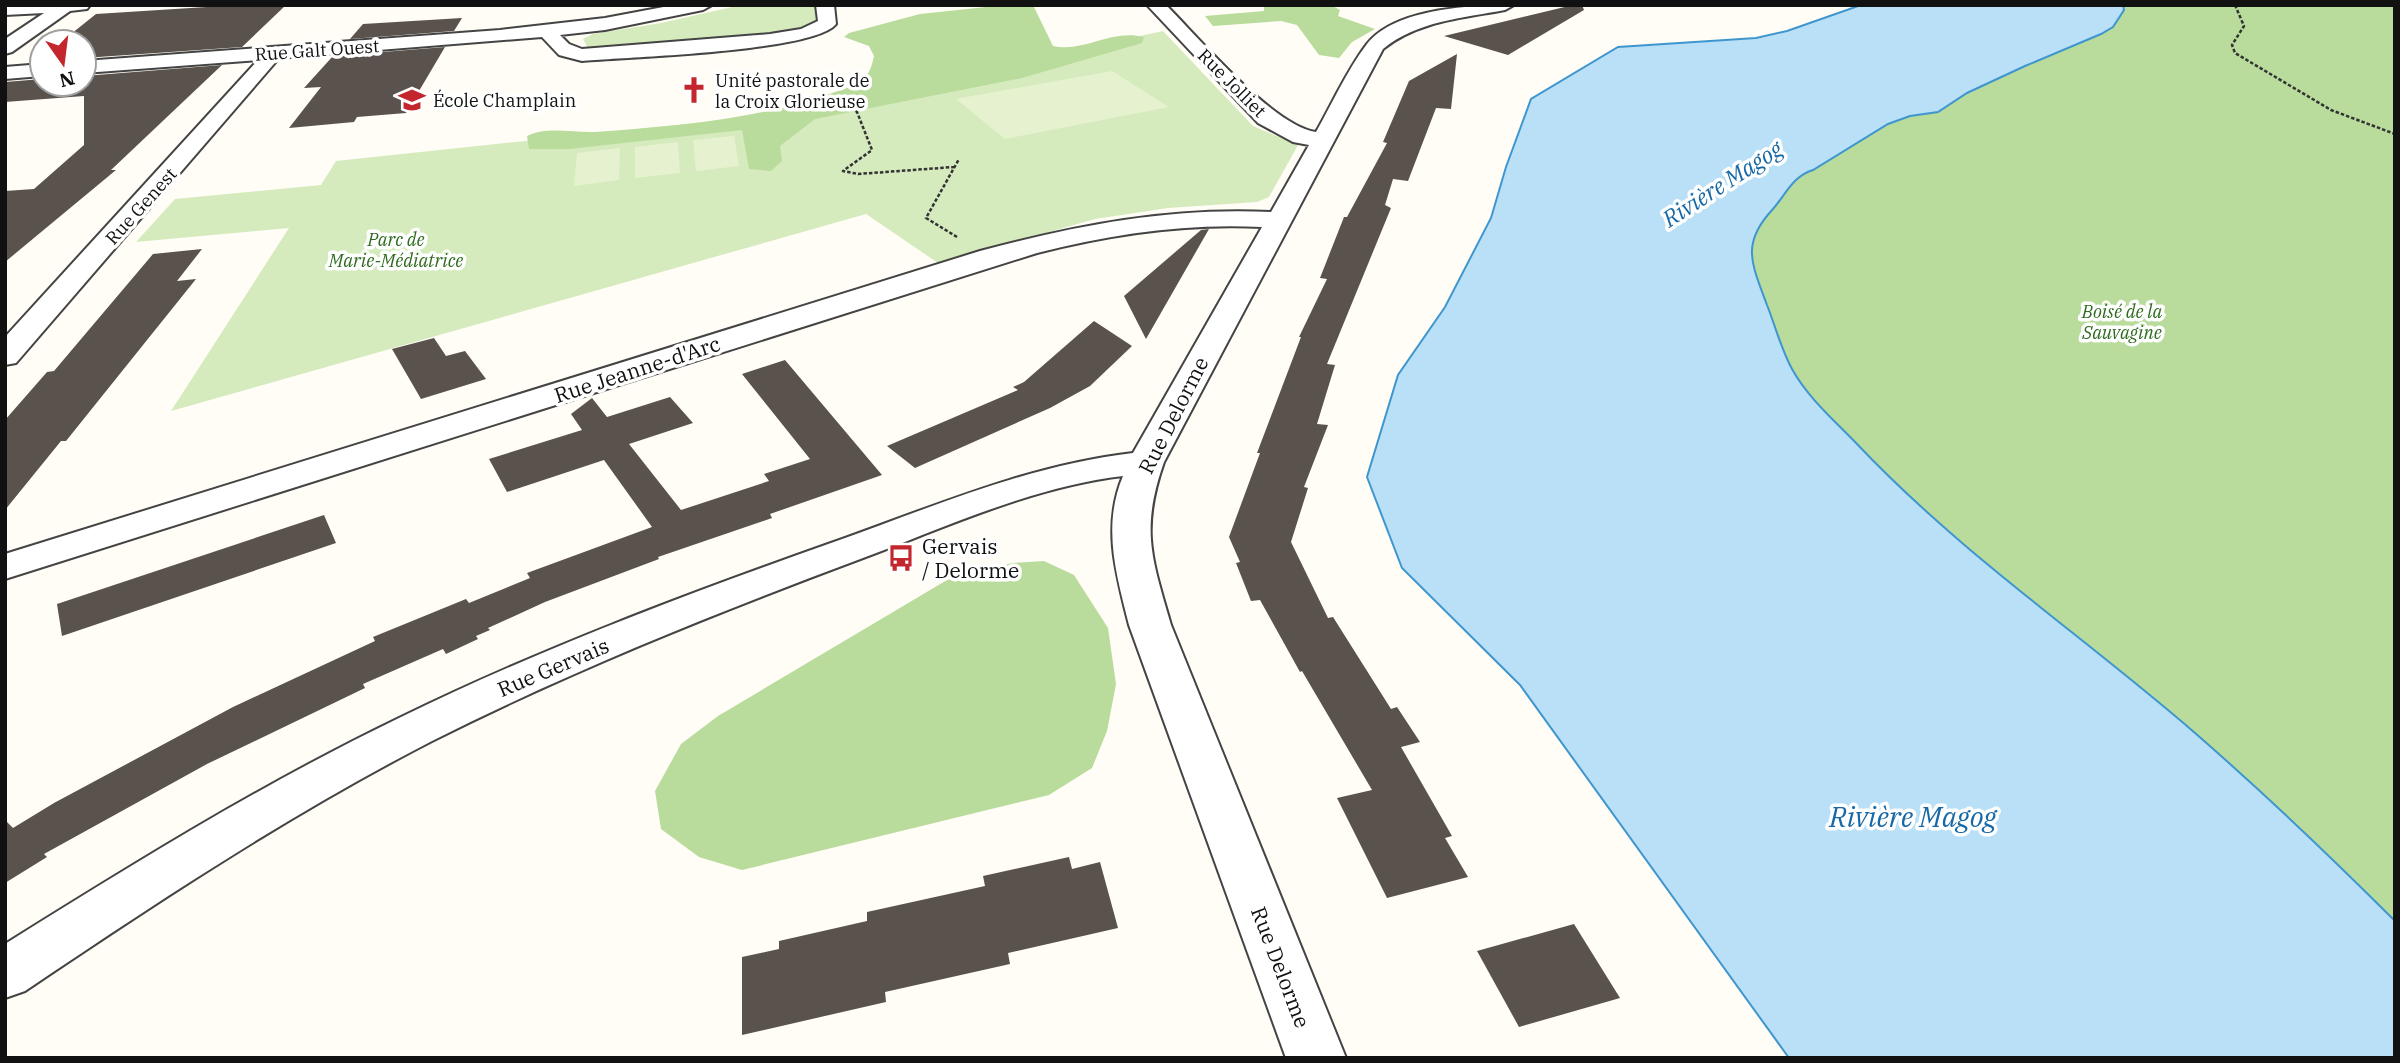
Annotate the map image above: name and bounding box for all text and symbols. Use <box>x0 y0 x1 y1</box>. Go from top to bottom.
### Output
north arrow <box>28 28 98 98</box>
street label: Rue Galt Ouest <box>254 34 380 66</box>
street label: Rue Jolliet <box>1193 44 1271 122</box>
text: N <box>57 66 77 93</box>
place label: Unité pastorale de la Croix Glorieuse <box>715 69 869 113</box>
church icon: Unité pastorale de la Croix Glorieuse <box>679 75 709 105</box>
school or university icon: École Champlain <box>397 85 427 115</box>
place label: École Champlain <box>433 89 576 112</box>
water label: Rivière Magog <box>1655 132 1789 234</box>
street label: Rue Genest <box>100 163 182 249</box>
park label: Parc de Marie-Médiatrice <box>328 228 463 272</box>
park label: Boisé de la Sauvagine <box>2081 300 2162 344</box>
street label: Rue Jeanne-d'Arc <box>550 329 724 409</box>
street label: Rue Delorme <box>1131 352 1215 478</box>
place label: Gervais / Delorme <box>922 532 1019 584</box>
bus stop icon: Gervais / Delorme <box>886 543 916 573</box>
street label: Rue Gervais <box>493 631 613 703</box>
water label: Rivière Magog <box>1828 798 1998 835</box>
street label: Rue Delorme <box>1245 902 1317 1032</box>

